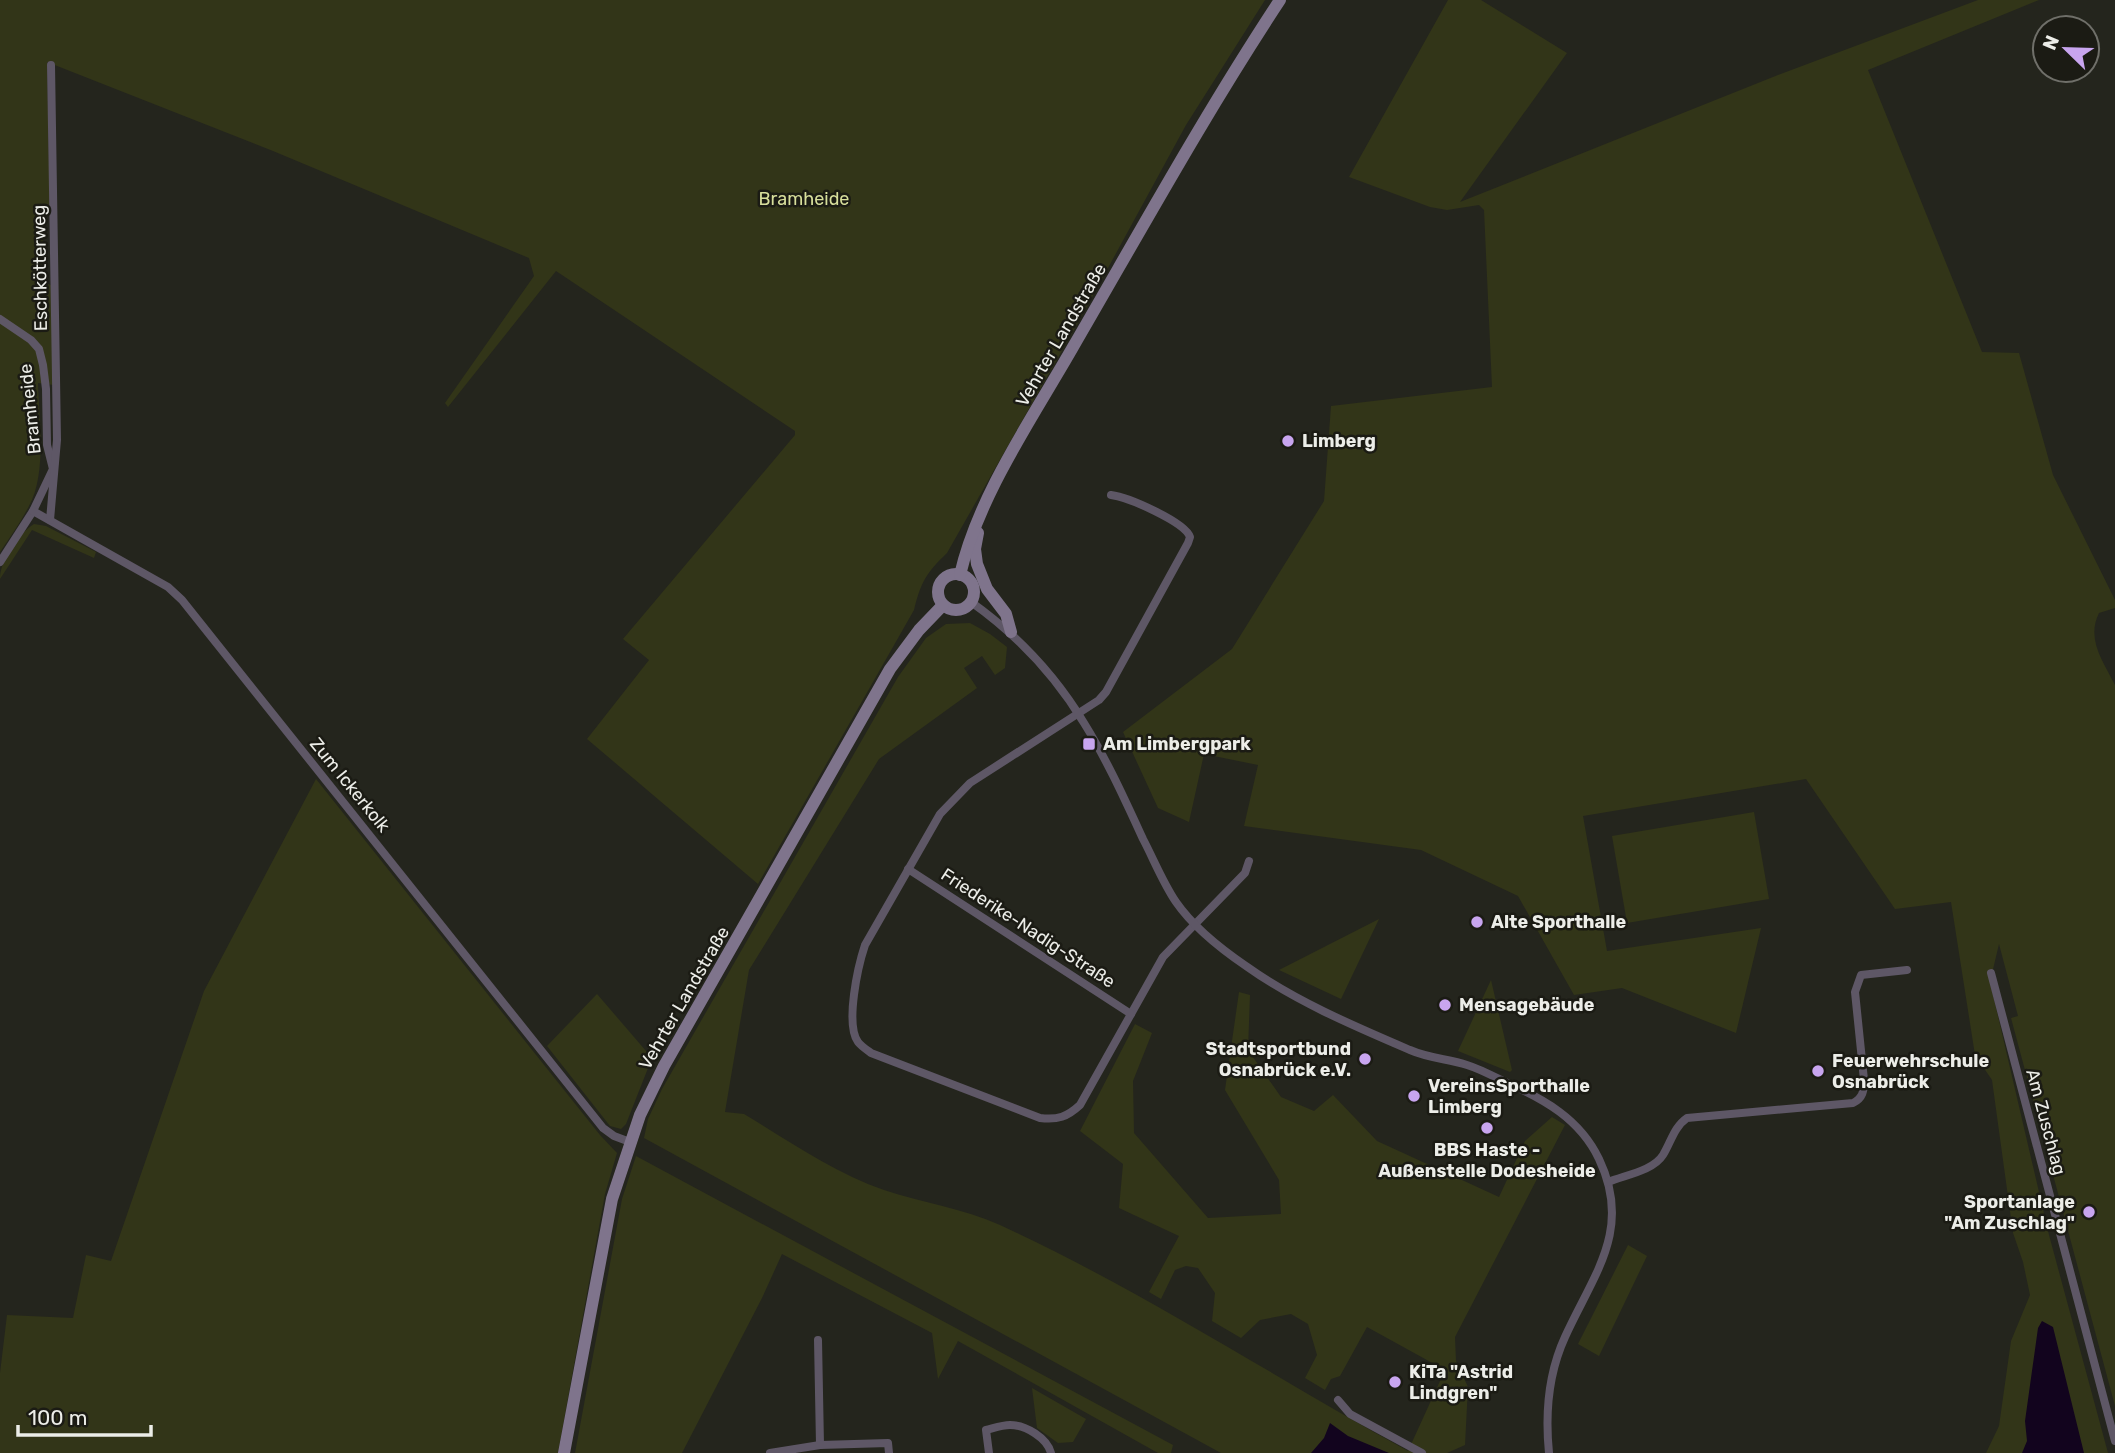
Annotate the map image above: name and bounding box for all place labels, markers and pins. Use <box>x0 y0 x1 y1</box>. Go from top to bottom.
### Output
place label: Limberg <box>1302 430 1376 452</box>
marker: Limberg <box>1280 433 1296 449</box>
place label: Am Limbergpark <box>1103 733 1251 755</box>
marker: Am Limbergpark <box>1081 736 1097 752</box>
place label: Alte Sporthalle <box>1491 911 1626 933</box>
marker: Alte Sporthalle <box>1469 914 1485 930</box>
place label: Mensagebäude <box>1459 994 1595 1016</box>
marker: Mensagebäude <box>1437 997 1453 1013</box>
place label: Stadtsportbund Osnabrück e.V. <box>1206 1038 1351 1081</box>
place label: Feuerwehrschule Osnabrück <box>1832 1050 1989 1093</box>
marker: Stadtsportbund Osnabrück e.V. <box>1357 1051 1373 1067</box>
marker: Feuerwehrschule Osnabrück <box>1810 1063 1826 1079</box>
place label: VereinsSporthalle Limberg <box>1428 1075 1590 1118</box>
marker: VereinsSporthalle Limberg <box>1406 1088 1422 1104</box>
marker: BBS Haste - Außenstelle Dodesheide <box>1479 1120 1495 1136</box>
place label: BBS Haste - Außenstelle Dodesheide <box>1378 1139 1596 1182</box>
place label: Sportanlage "Am Zuschlag" <box>1944 1191 2075 1234</box>
marker: Sportanlage "Am Zuschlag" <box>2081 1204 2097 1220</box>
place label: KiTa "Astrid Lindgren" <box>1409 1361 1513 1404</box>
marker: KiTa "Astrid Lindgren" <box>1387 1374 1403 1390</box>

